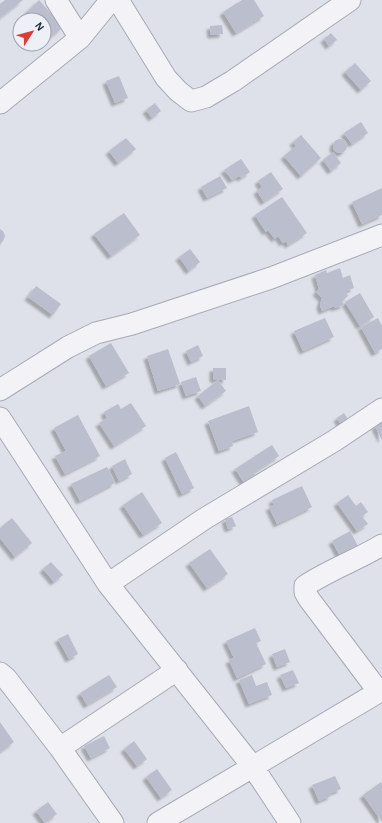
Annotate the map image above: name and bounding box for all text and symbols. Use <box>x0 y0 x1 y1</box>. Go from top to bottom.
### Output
north arrow <box>12 12 52 52</box>
text: N <box>33 20 46 33</box>

